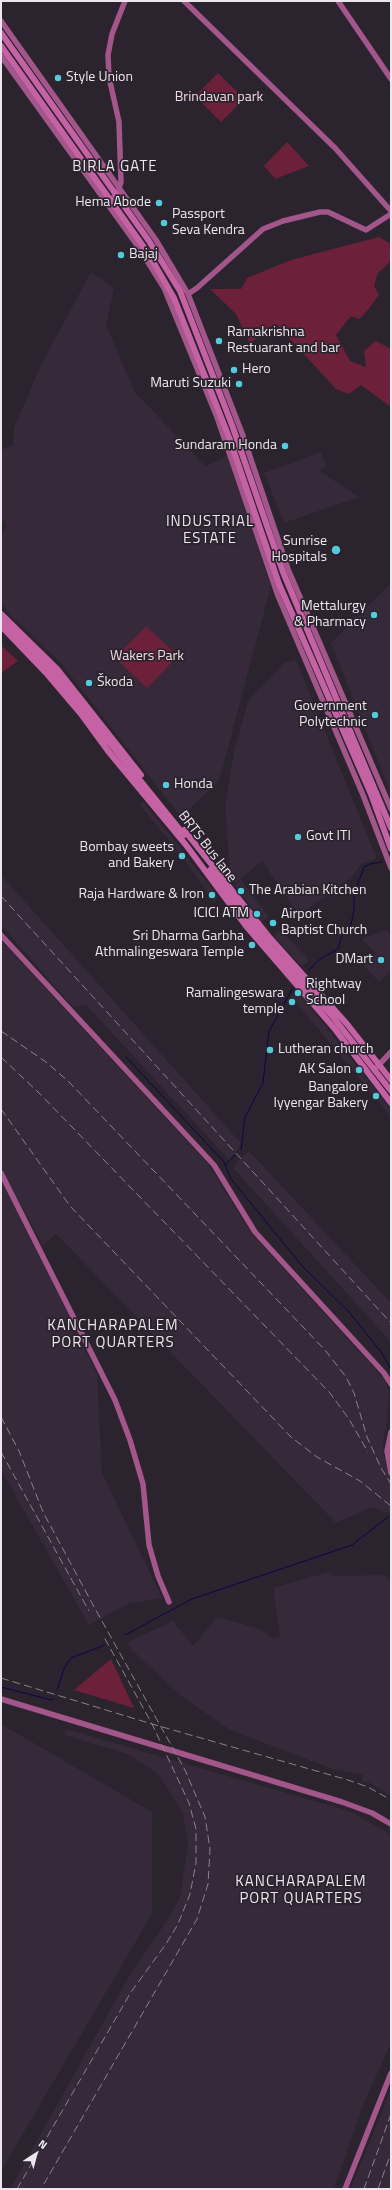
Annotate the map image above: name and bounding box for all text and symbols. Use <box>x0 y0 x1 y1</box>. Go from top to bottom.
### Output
place label: Style Union <box>66 70 133 86</box>
marker: Style Union <box>53 73 63 83</box>
park label: Brindavan park <box>175 90 263 106</box>
district label: BIRLA GATE <box>72 158 158 176</box>
place label: Hema Abode <box>75 195 151 211</box>
marker: Hema Abode <box>154 198 164 208</box>
place label: Passport Seva Kendra <box>172 207 245 240</box>
marker: Passport Seva Kendra <box>159 218 169 228</box>
place label: Bajaj <box>129 247 158 263</box>
marker: Bajaj <box>116 250 126 260</box>
place label: Ramakrishna Restuarant and bar <box>227 325 340 358</box>
marker: Ramakrishna Restuarant and bar <box>214 336 224 346</box>
place label: Hero <box>242 362 271 378</box>
marker: Hero <box>229 365 239 375</box>
place label: Maruti Suzuki <box>150 376 231 392</box>
marker: Maruti Suzuki <box>234 379 244 389</box>
place label: Sundaram Honda <box>175 438 277 454</box>
marker: Sundaram Honda <box>280 441 290 451</box>
district label: INDUSTRIAL ESTATE <box>166 513 254 548</box>
place label: Sunrise Hospitals <box>272 534 327 566</box>
marker: Sunrise Hospitals <box>330 544 342 556</box>
place label: Mettalurgy & Pharmacy <box>294 599 366 632</box>
marker: Mettalurgy & Pharmacy <box>369 610 379 620</box>
park label: Wakers Park <box>110 649 184 665</box>
place label: Škoda <box>97 675 133 691</box>
marker: Škoda <box>84 678 94 688</box>
place label: Government Polytechnic <box>294 699 367 732</box>
marker: Government Polytechnic <box>370 710 380 720</box>
place label: Honda <box>174 777 213 793</box>
marker: Honda <box>161 780 171 790</box>
street label: BRTS Bus lane <box>174 808 240 886</box>
place label: Govt ITI <box>306 829 351 845</box>
marker: Govt ITI <box>293 832 303 842</box>
place label: Bombay sweets and Bakery <box>80 840 174 872</box>
marker: Bombay sweets and Bakery <box>177 851 187 861</box>
place label: The Arabian Kitchen <box>249 883 366 899</box>
marker: The Arabian Kitchen <box>236 886 246 896</box>
place label: Raja Hardware & Iron <box>78 887 204 903</box>
marker: Raja Hardware & Iron <box>207 890 217 900</box>
place label: ICICI ATM <box>194 906 249 922</box>
place label: Airport Baptist Church <box>281 907 367 940</box>
marker: ICICI ATM <box>252 909 262 919</box>
marker: Airport Baptist Church <box>268 918 278 928</box>
place label: Sri Dharma Garbha Athmalingeswara Temple <box>95 929 244 962</box>
marker: Sri Dharma Garbha Athmalingeswara Temple <box>247 940 257 950</box>
place label: DMart <box>335 952 373 968</box>
marker: DMart <box>376 955 386 965</box>
place label: Rightway School <box>306 977 362 1010</box>
place label: Ramalingeswara temple <box>186 986 284 1018</box>
marker: Rightway School <box>293 988 303 998</box>
marker: Ramalingeswara temple <box>287 997 297 1007</box>
place label: Lutheran church <box>278 1042 373 1058</box>
marker: Lutheran church <box>265 1045 275 1055</box>
place label: AK Salon <box>299 1062 351 1078</box>
marker: AK Salon <box>354 1065 364 1075</box>
place label: Bangalore Iyyengar Bakery <box>274 1080 368 1112</box>
marker: Bangalore Iyyengar Bakery <box>371 1091 381 1101</box>
district label: KANCHARAPALEM PORT QUARTERS <box>47 1317 179 1352</box>
district label: KANCHARAPALEM PORT QUARTERS <box>235 1873 367 1908</box>
north arrow <box>16 2134 56 2174</box>
text: N <box>35 2136 51 2153</box>

